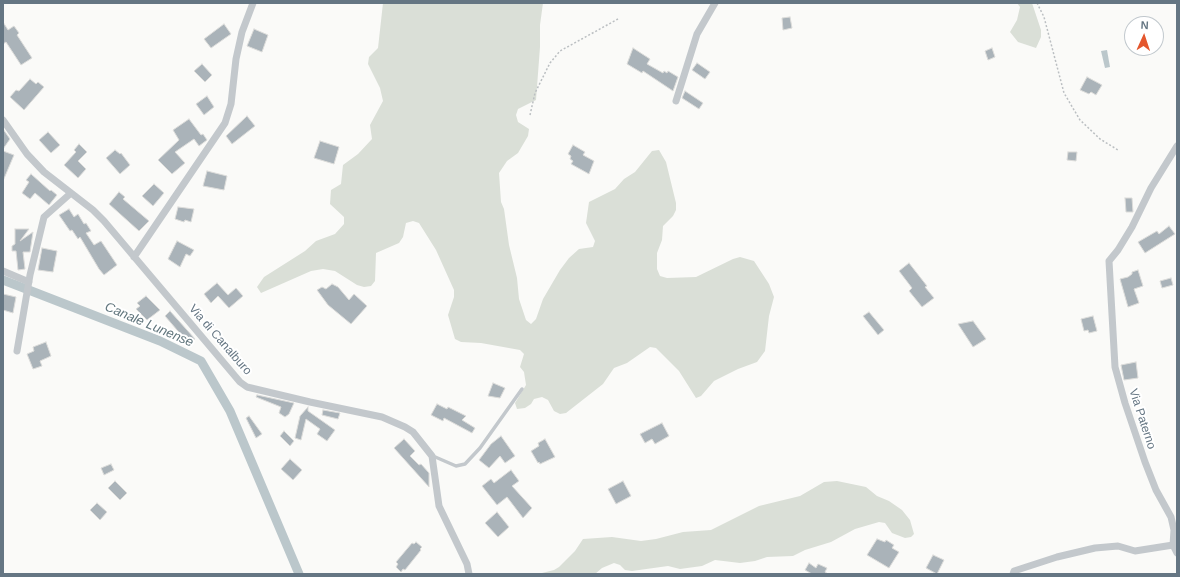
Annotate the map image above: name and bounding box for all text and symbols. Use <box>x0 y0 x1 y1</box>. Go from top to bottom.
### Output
north arrow <box>1124 16 1164 56</box>
text: N <box>1140 19 1149 31</box>
water label: Canale Lunense <box>102 299 196 351</box>
street label: Via di Canalburo <box>186 302 254 378</box>
street label: Via Paterno <box>1125 387 1159 451</box>

